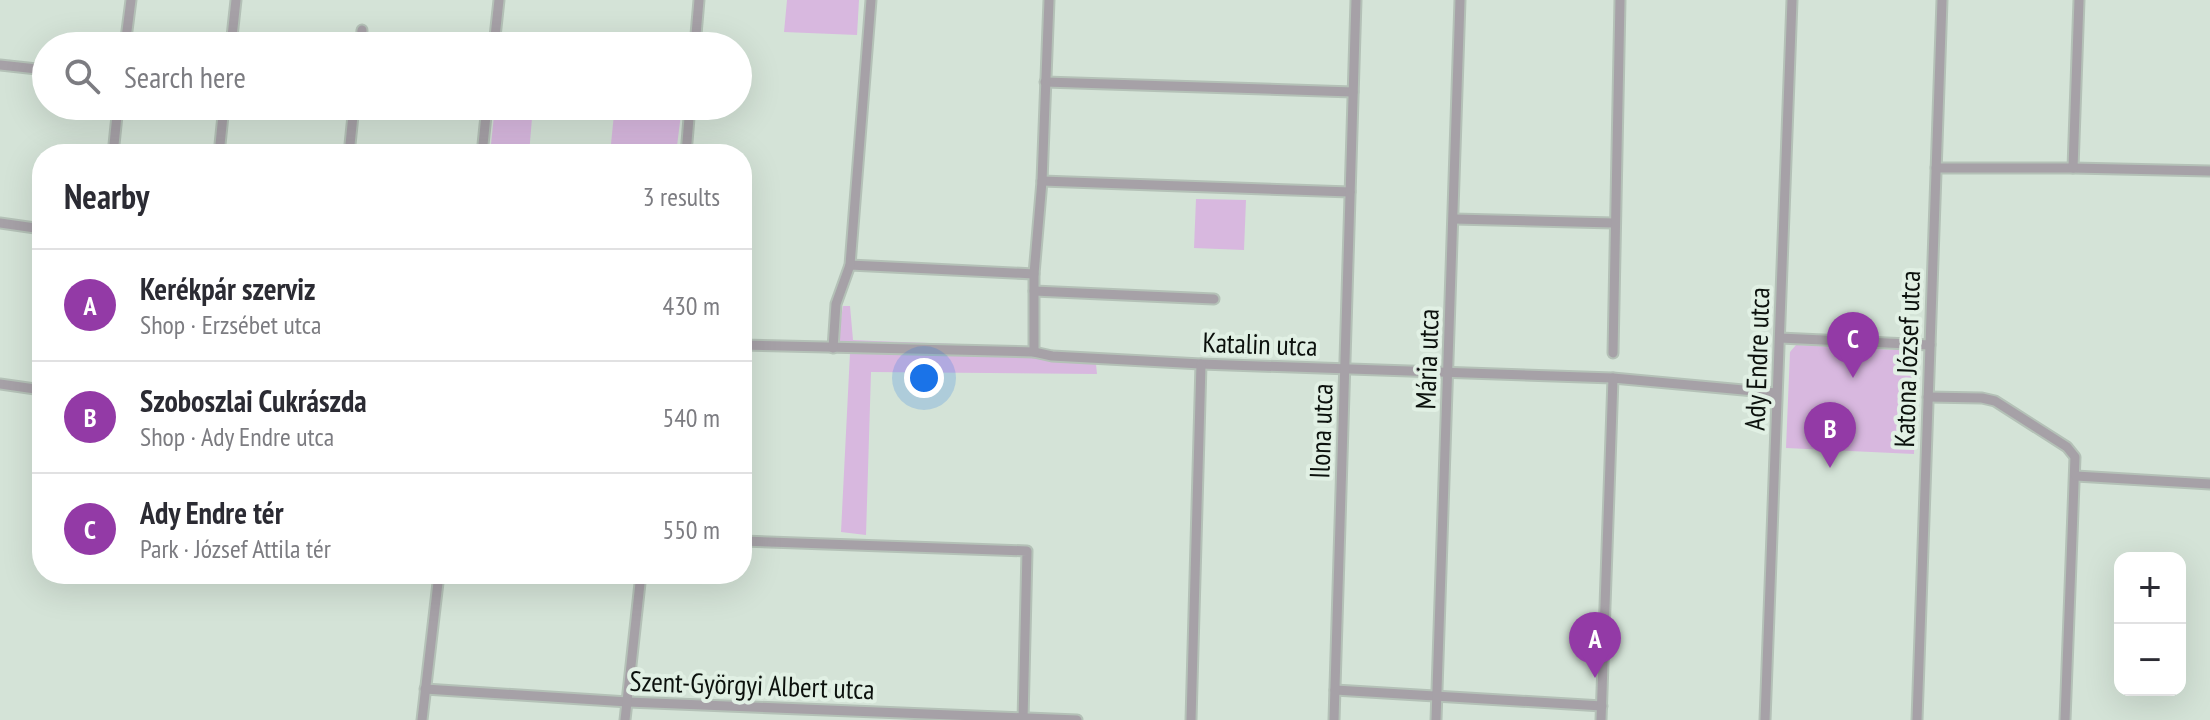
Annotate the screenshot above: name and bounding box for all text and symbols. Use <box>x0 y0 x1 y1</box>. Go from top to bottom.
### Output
search box <box>32 32 752 120</box>
icon: search <box>60 54 104 98</box>
text: Search here <box>124 57 246 96</box>
text: Nearby <box>64 174 149 218</box>
text: 3 results <box>643 180 720 213</box>
text: Kerékpár szerviz <box>140 269 316 308</box>
street label: Katona József utca <box>1885 270 1928 448</box>
street label: Ady Endre utca <box>1736 287 1777 431</box>
text: A <box>83 289 97 322</box>
text: 430 m <box>662 289 720 322</box>
text: Shop · Erzsébet utca <box>140 308 321 341</box>
street label: Mária utca <box>1406 308 1447 410</box>
pin: C <box>1827 312 1879 378</box>
street label: Katalin utca <box>1202 323 1318 364</box>
your location <box>904 358 944 398</box>
text: Szoboszlai Cukrászda <box>140 381 367 420</box>
street label: Ilona utca <box>1300 383 1341 479</box>
text: B <box>84 401 96 434</box>
text: 540 m <box>662 401 720 434</box>
pin: B <box>1804 402 1856 468</box>
text: Shop · Ady Endre utca <box>140 420 334 453</box>
text: Ady Endre tér <box>140 493 284 532</box>
text: C <box>84 513 96 546</box>
text: 550 m <box>662 513 720 546</box>
text: Park · József Attila tér <box>140 532 331 565</box>
map controls <box>2114 552 2186 696</box>
button: + <box>2114 552 2186 624</box>
pin: A <box>1569 612 1621 678</box>
button: − <box>2114 624 2186 696</box>
street label: Szent-Györgyi Albert utca <box>629 662 875 707</box>

